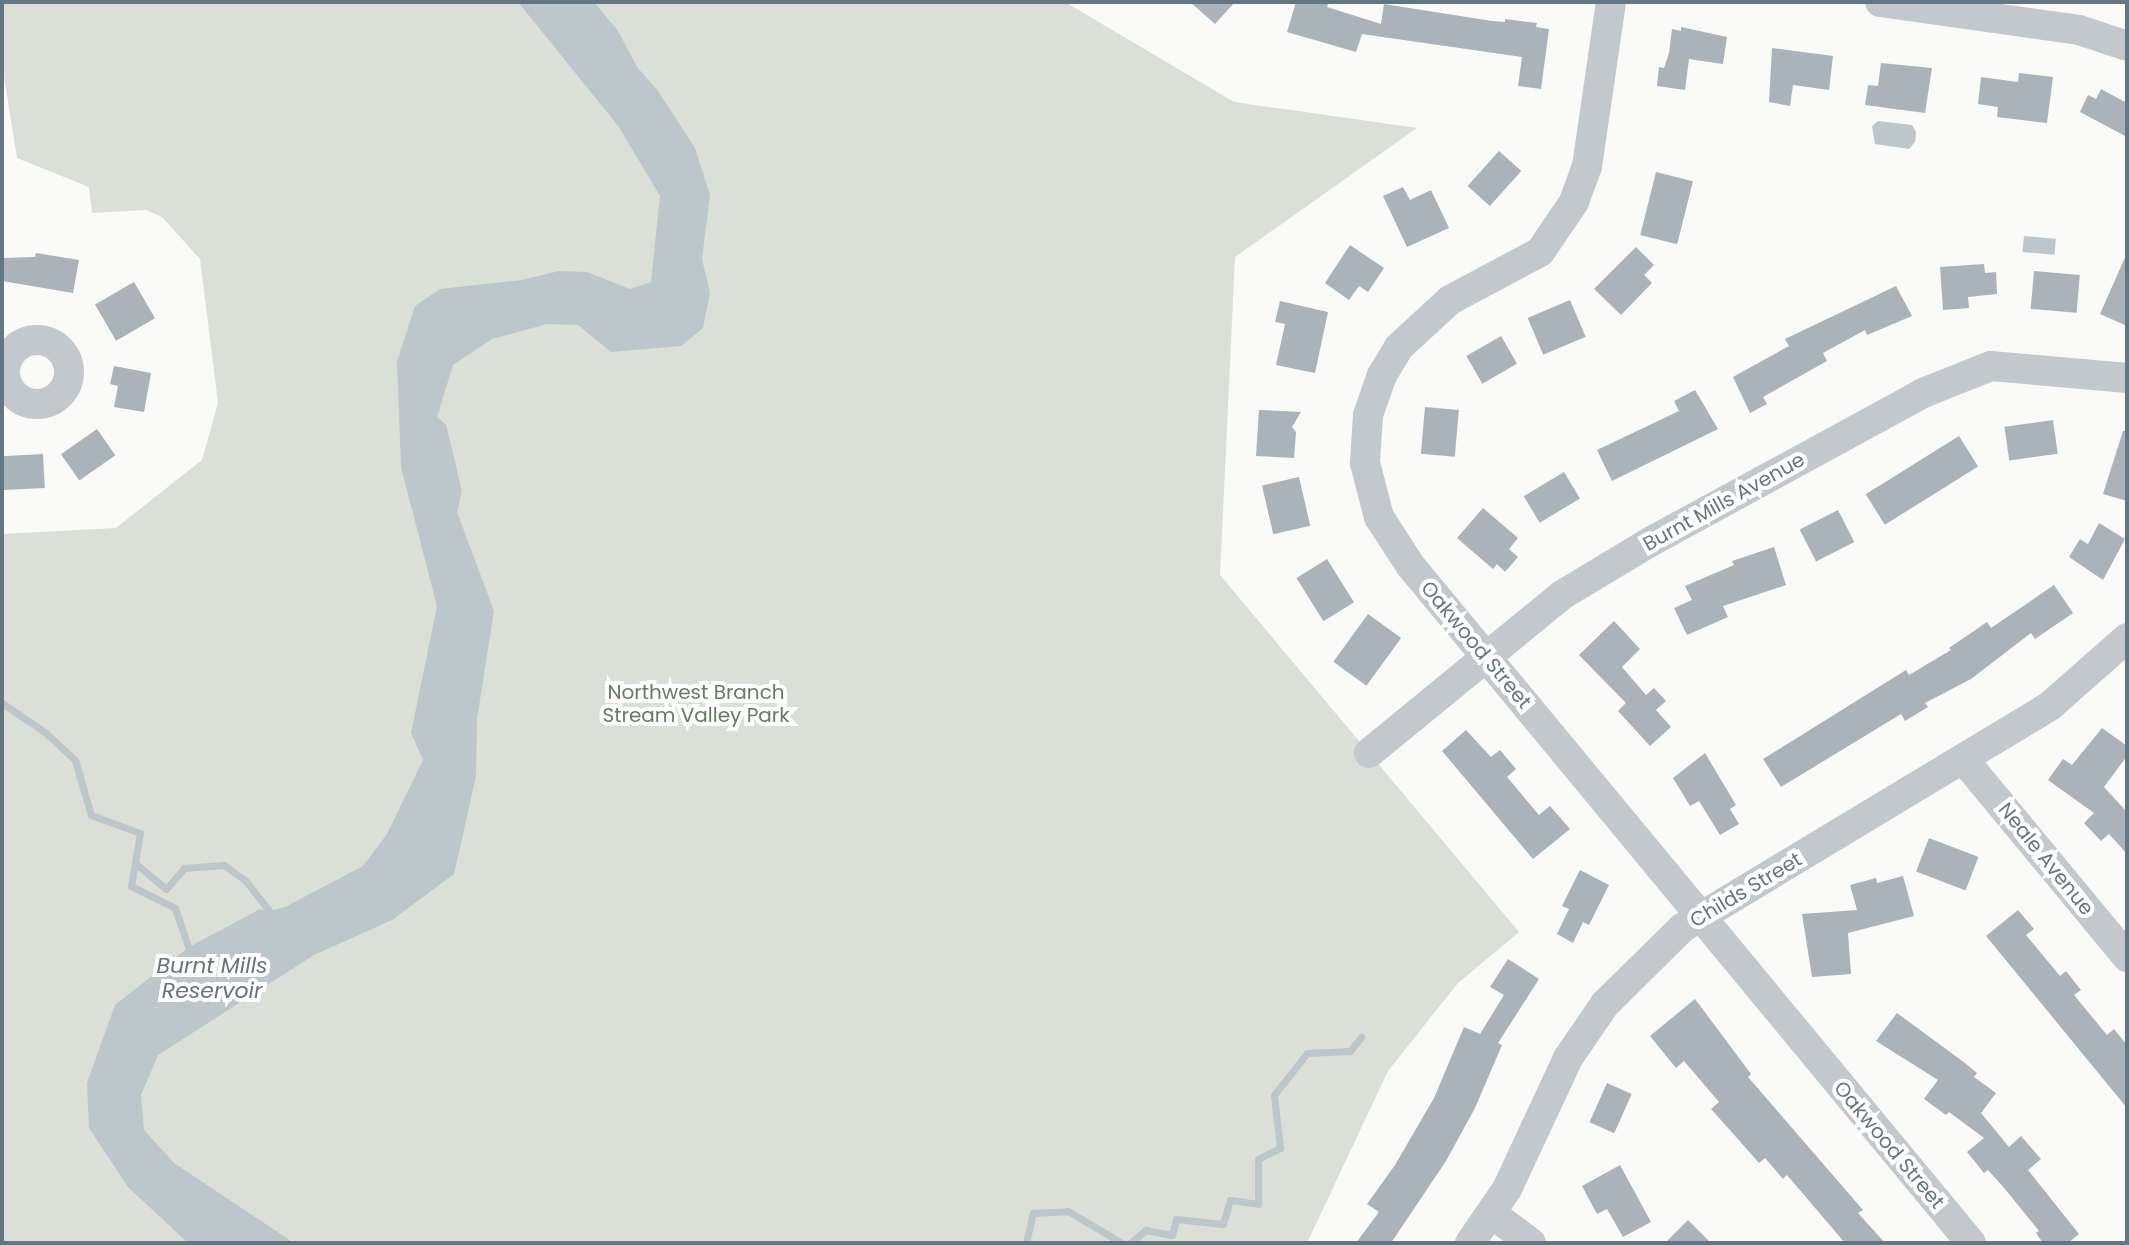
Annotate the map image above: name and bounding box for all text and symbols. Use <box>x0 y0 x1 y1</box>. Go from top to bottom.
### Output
street label: Burnt Mills Avenue <box>1639 448 1809 556</box>
street label: Oakwood Street <box>1416 576 1536 714</box>
park label: Northwest Branch Stream Valley Park <box>602 680 790 727</box>
street label: Neale Avenue <box>1993 798 2099 920</box>
street label: Childs Street <box>1686 847 1806 933</box>
water label: Burnt Mills Reservoir <box>156 952 268 1004</box>
street label: Oakwood Street <box>1829 1076 1949 1214</box>

